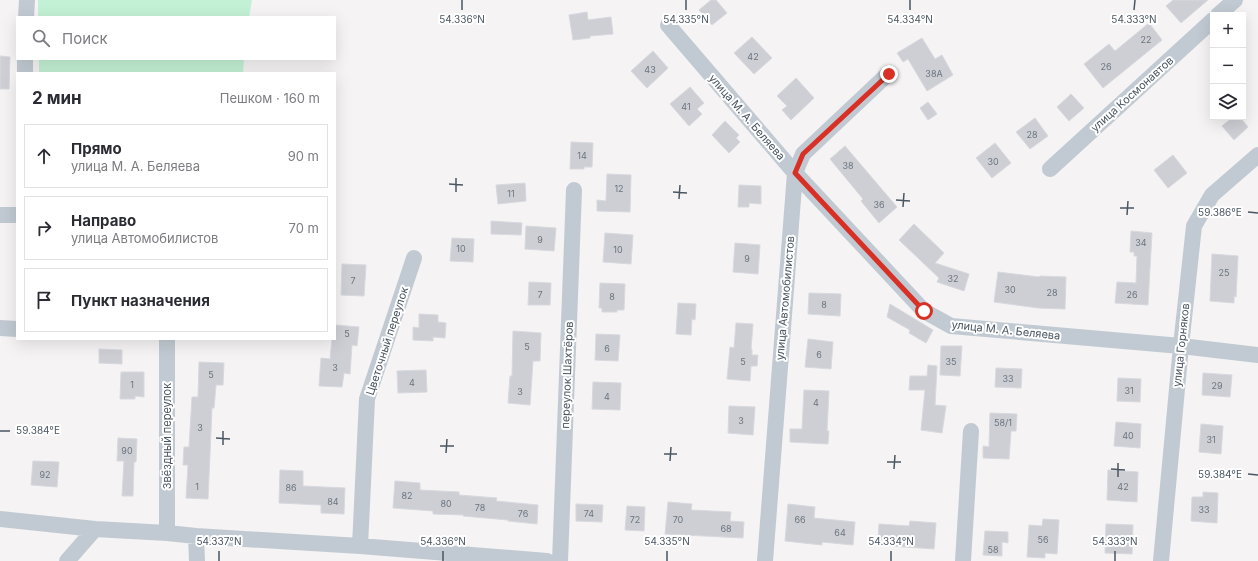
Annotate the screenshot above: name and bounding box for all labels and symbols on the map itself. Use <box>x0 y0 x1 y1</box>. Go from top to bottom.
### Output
text: 54.336°N <box>439 13 485 25</box>
text: 54.335°N <box>663 13 709 25</box>
text: 54.334°N <box>887 13 933 25</box>
text: 54.333°N <box>1111 13 1157 25</box>
house number: 22 <box>1141 34 1151 45</box>
house number: 42 <box>747 51 759 62</box>
street label: улица Космонавтов <box>1088 53 1176 135</box>
house number: 26 <box>1100 61 1112 72</box>
house number: 43 <box>644 64 656 75</box>
route end <box>880 65 898 83</box>
house number: 38А <box>925 68 943 79</box>
street label: улица М. А. Беляева <box>706 71 788 163</box>
house number: 41 <box>681 101 691 112</box>
house number: 28 <box>1026 129 1038 140</box>
house number: 14 <box>577 150 587 161</box>
house number: 30 <box>987 156 999 167</box>
house number: 38 <box>842 160 854 171</box>
house number: 12 <box>614 183 624 194</box>
house number: 11 <box>507 188 515 199</box>
house number: 36 <box>873 199 885 210</box>
text: 59.386°E <box>1198 206 1242 218</box>
house number: 9 <box>537 234 543 245</box>
street label: улица Автомобилистов <box>773 235 797 361</box>
house number: 34 <box>1135 237 1147 248</box>
house number: 10 <box>456 243 466 254</box>
house number: 10 <box>613 244 623 255</box>
house number: 9 <box>744 253 750 264</box>
house number: 25 <box>1219 267 1229 278</box>
house number: 32 <box>947 273 959 284</box>
house number: 7 <box>350 275 356 286</box>
house number: 30 <box>1004 284 1016 295</box>
street label: Цветочный переулок <box>363 285 411 397</box>
house number: 28 <box>1046 287 1058 298</box>
house number: 7 <box>537 289 543 300</box>
house number: 26 <box>1126 289 1138 300</box>
house number: 8 <box>609 291 615 302</box>
house number: 8 <box>821 299 827 310</box>
route start <box>915 302 933 320</box>
street label: улица Горняков <box>1170 302 1192 388</box>
street label: улица М. А. Беляева <box>951 317 1061 343</box>
street label: переулок Шахтёров <box>558 321 576 429</box>
house number: 5 <box>344 328 350 339</box>
house number: 5 <box>524 341 530 352</box>
house number: 6 <box>604 343 610 354</box>
house number: 6 <box>816 349 822 360</box>
house number: 5 <box>740 356 746 367</box>
house number: 35 <box>945 356 957 367</box>
house number: 3 <box>332 362 338 373</box>
house number: 5 <box>208 369 214 380</box>
house number: 33 <box>1002 373 1014 384</box>
house number: 4 <box>409 377 415 388</box>
house number: 1 <box>130 379 134 390</box>
house number: 29 <box>1211 380 1223 391</box>
street label: Звёздный переулок <box>160 383 174 489</box>
house number: 31 <box>1124 385 1134 396</box>
house number: 3 <box>517 386 523 397</box>
house number: 4 <box>604 391 610 402</box>
house number: 4 <box>813 397 819 408</box>
house number: 3 <box>738 415 744 426</box>
house number: 58/1 <box>994 417 1012 428</box>
house number: 3 <box>197 422 203 433</box>
text: 59.384°E <box>16 424 60 436</box>
house number: 40 <box>1122 430 1134 441</box>
house number: 31 <box>1206 434 1216 445</box>
house number: 90 <box>121 445 133 456</box>
text: 59.384°E <box>1198 468 1242 480</box>
house number: 92 <box>39 469 51 480</box>
house number: 1 <box>195 481 199 492</box>
house number: 42 <box>1117 481 1129 492</box>
house number: 86 <box>285 482 297 493</box>
house number: 82 <box>401 490 413 501</box>
house number: 84 <box>327 496 339 507</box>
house number: 80 <box>440 498 452 509</box>
house number: 78 <box>475 502 486 513</box>
house number: 33 <box>1198 504 1210 515</box>
house number: 76 <box>518 508 529 519</box>
house number: 74 <box>584 508 594 519</box>
house number: 72 <box>630 514 640 525</box>
house number: 70 <box>673 514 684 525</box>
house number: 66 <box>794 514 806 525</box>
house number: 68 <box>720 523 732 534</box>
house number: 64 <box>834 527 846 538</box>
house number: 56 <box>1037 534 1049 545</box>
text: 54.337°N <box>197 535 241 547</box>
text: 54.336°N <box>420 535 466 547</box>
text: 54.335°N <box>644 535 690 547</box>
text: 54.334°N <box>868 535 914 547</box>
text: 54.333°N <box>1092 535 1138 547</box>
house number: 58 <box>987 544 999 555</box>

